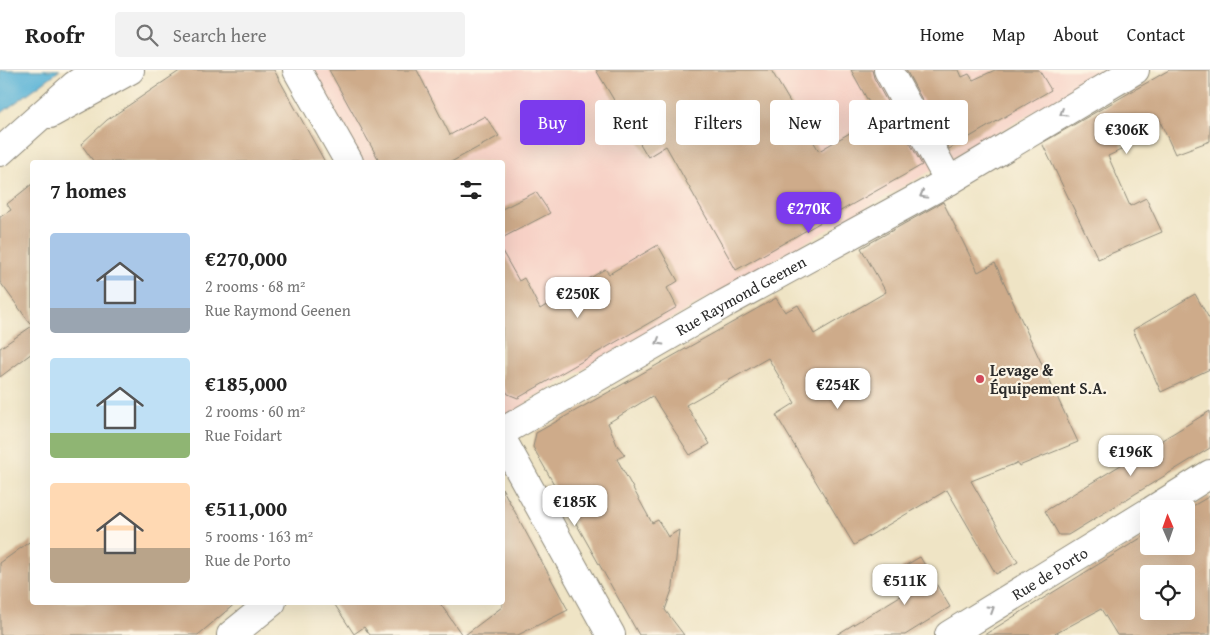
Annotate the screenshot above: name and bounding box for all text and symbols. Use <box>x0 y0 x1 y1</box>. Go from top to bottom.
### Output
search box <box>115 12 465 57</box>
text: Roofr <box>25 17 85 52</box>
icon: search <box>133 21 161 49</box>
text: Search here <box>173 21 267 49</box>
text: Home <box>920 21 964 48</box>
text: Map <box>992 21 1025 48</box>
text: About <box>1053 21 1099 48</box>
text: Contact <box>1127 21 1185 48</box>
chip: Buy <box>520 100 585 145</box>
chip: Rent <box>595 100 666 145</box>
chip: Filters <box>676 100 760 145</box>
chip: New <box>770 100 839 145</box>
chip: Apartment <box>849 100 968 145</box>
one-way arrow <box>1060 106 1069 116</box>
pin: €306K <box>1092 112 1162 155</box>
text: €306K <box>1105 117 1149 141</box>
text: 7 homes <box>50 175 126 206</box>
icon: filters <box>457 176 485 204</box>
one-way arrow <box>919 189 928 199</box>
pin: €270K <box>774 191 844 234</box>
text: €270K <box>787 196 831 220</box>
text: €270,000 <box>205 243 287 274</box>
street label: Rue Raymond Geenen <box>671 249 810 341</box>
icon: home <box>90 253 150 313</box>
text: 2 rooms · 68 m² <box>205 274 305 298</box>
pin: €250K <box>543 276 613 319</box>
text: €250K <box>556 281 600 305</box>
text: Rue Raymond Geenen <box>205 298 351 322</box>
one-way arrow <box>655 336 664 346</box>
place label: Levage & Équipement S.A. <box>990 358 1107 400</box>
text: €185,000 <box>205 368 287 399</box>
pin: €254K <box>803 368 873 410</box>
text: €254K <box>816 372 860 396</box>
marker: Levage & Équipement S.A. <box>974 373 986 385</box>
icon: home <box>90 378 150 438</box>
text: 2 rooms · 60 m² <box>205 399 305 423</box>
text: Rue Foidart <box>205 423 282 447</box>
pin: €196K <box>1096 434 1166 477</box>
text: €196K <box>1109 439 1153 463</box>
pin: €185K <box>540 484 610 527</box>
text: €185K <box>553 489 597 513</box>
text: €511,000 <box>205 493 287 524</box>
north arrow <box>1140 500 1195 555</box>
map controls <box>1140 500 1195 620</box>
icon: home <box>90 503 150 563</box>
text: 5 rooms · 163 m² <box>205 524 313 548</box>
street label: Rue de Porto <box>1007 541 1092 606</box>
text: Rue de Porto <box>205 548 291 572</box>
pin: €511K <box>870 564 940 606</box>
button: locate <box>1140 565 1195 620</box>
text: €511K <box>883 568 927 592</box>
one-way arrow <box>985 606 994 616</box>

